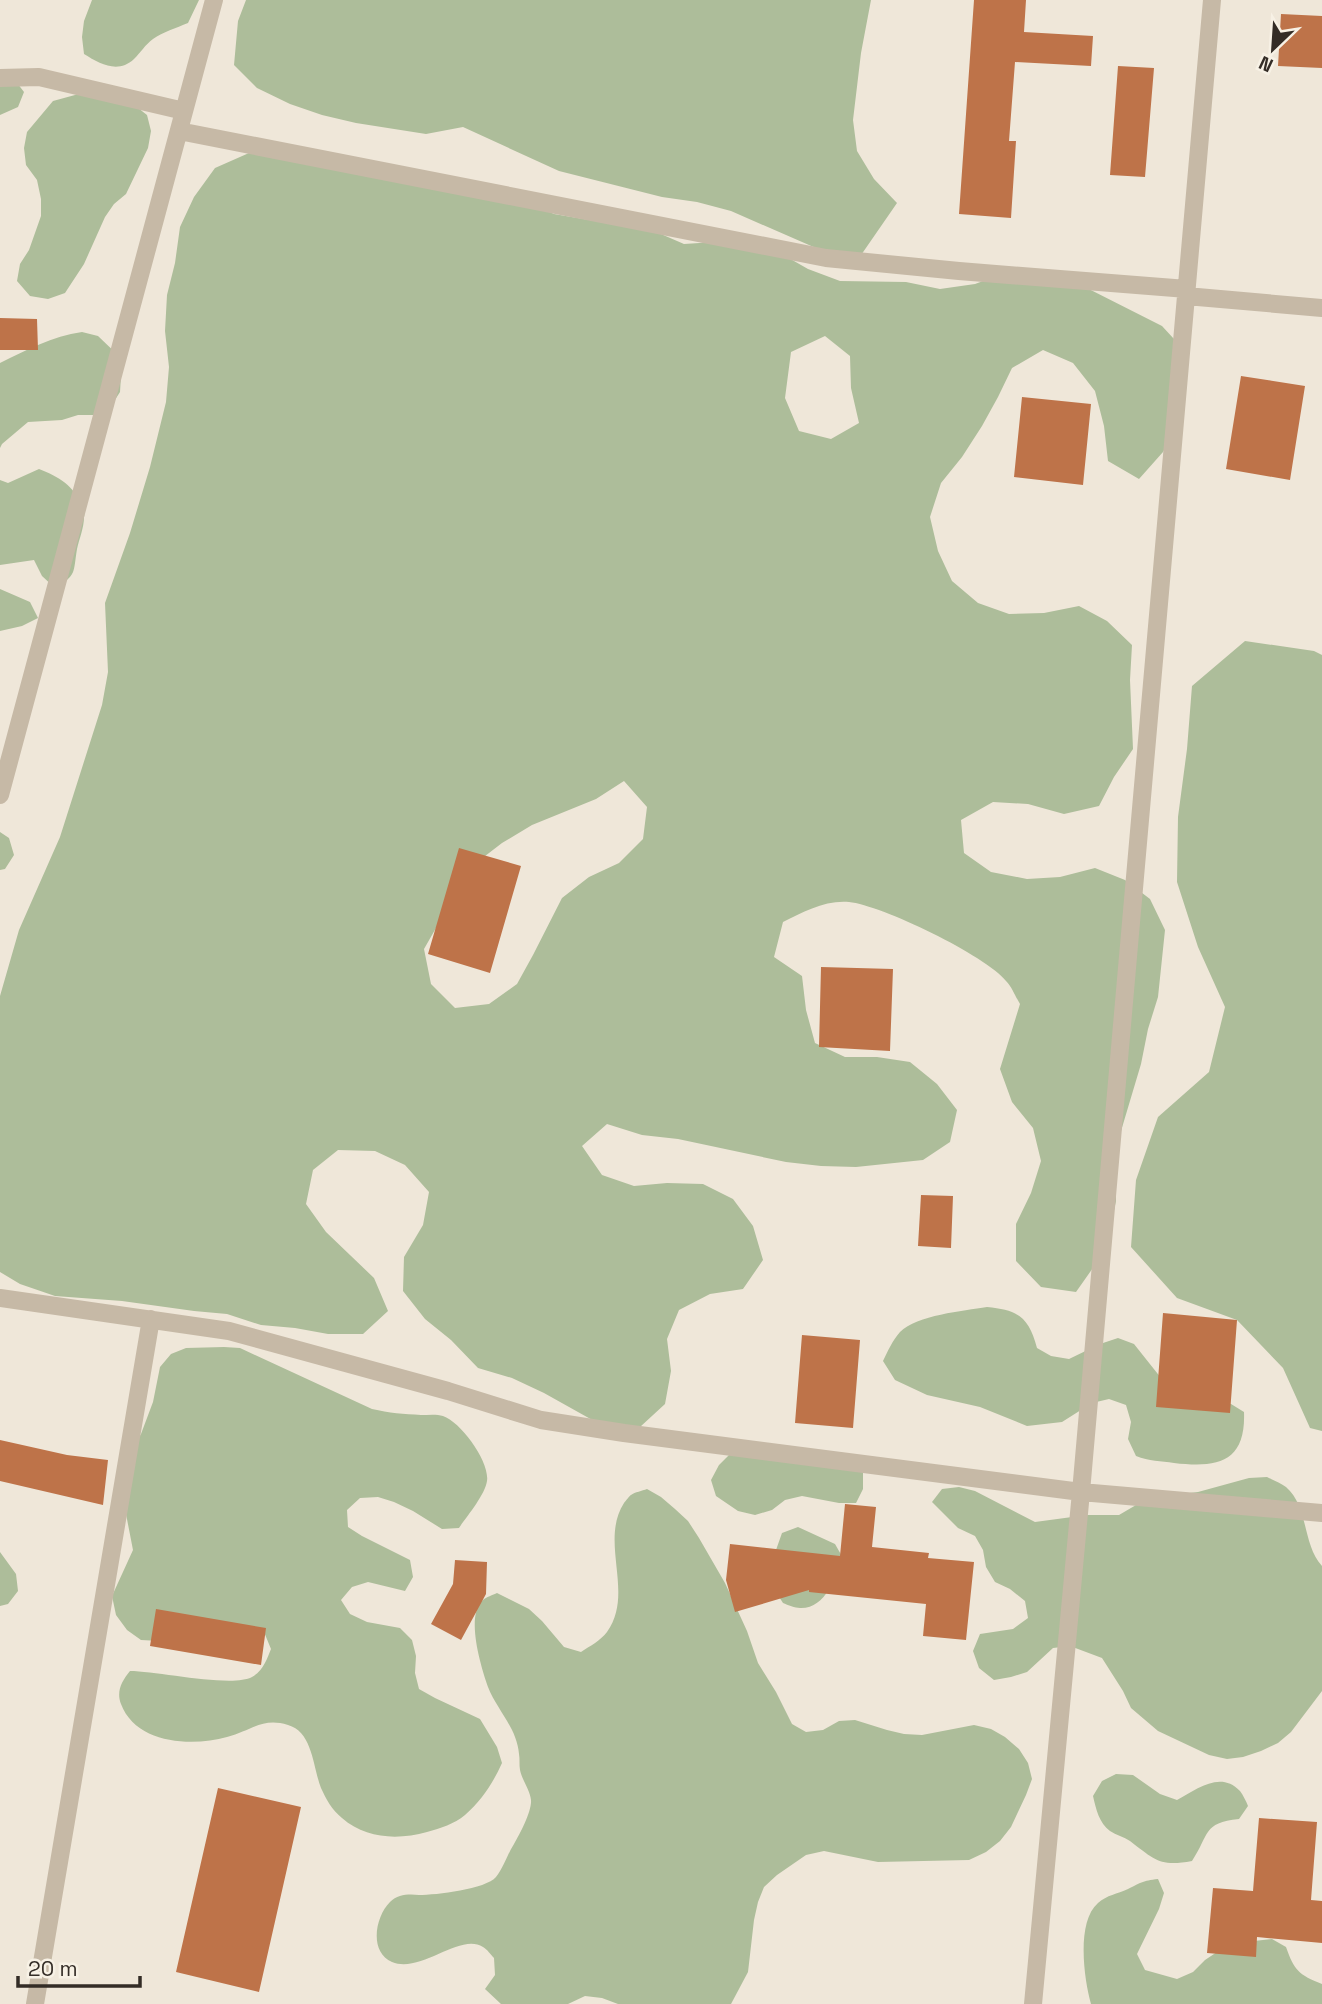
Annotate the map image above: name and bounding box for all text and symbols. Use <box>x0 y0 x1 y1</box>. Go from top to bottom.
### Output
north arrow <box>1238 14 1308 84</box>
text: N <box>1255 50 1277 78</box>
scale bar <box>18 1944 140 1988</box>
text: 20 m <box>28 1955 78 1982</box>

